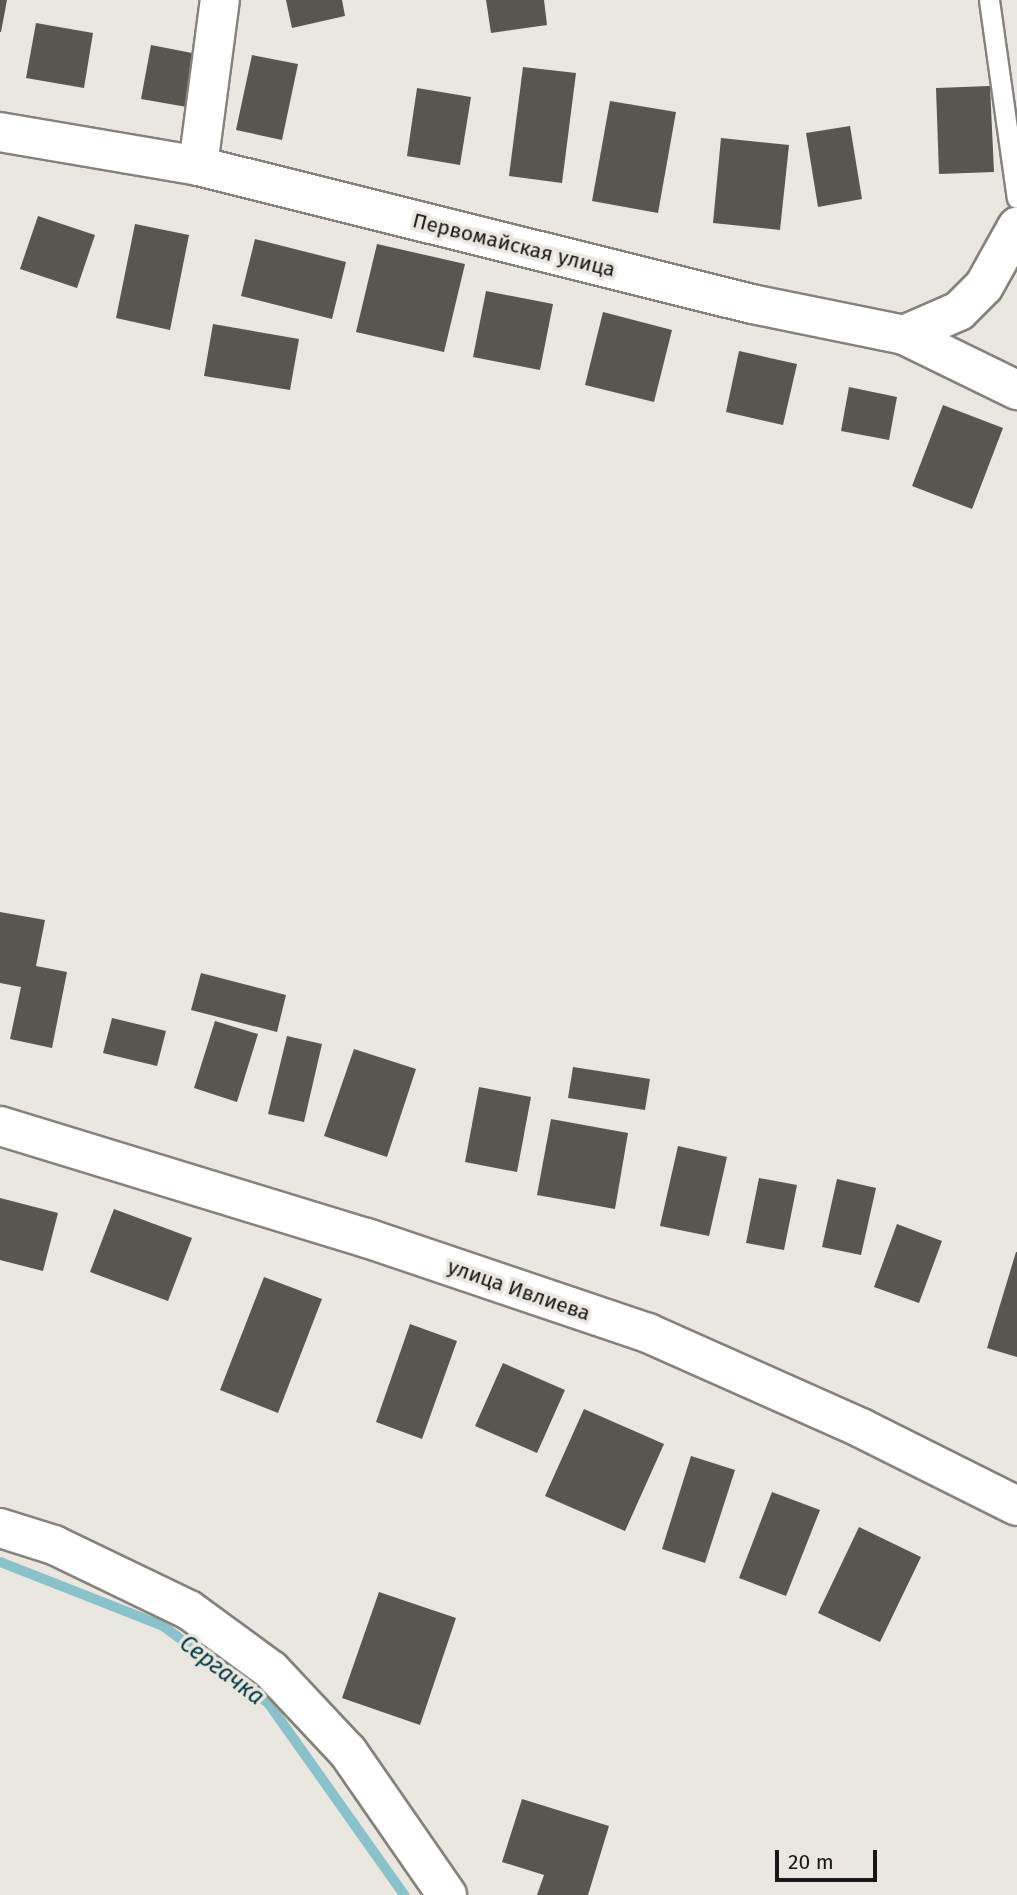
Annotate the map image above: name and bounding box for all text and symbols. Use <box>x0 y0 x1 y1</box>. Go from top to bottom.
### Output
street label: Первомайская улица <box>410 208 618 282</box>
street label: улица Ивлиева <box>444 1254 594 1326</box>
water label: Сергачка <box>174 1629 270 1711</box>
scale bar <box>779 1836 880 1880</box>
text: 20 m <box>788 1849 834 1875</box>

